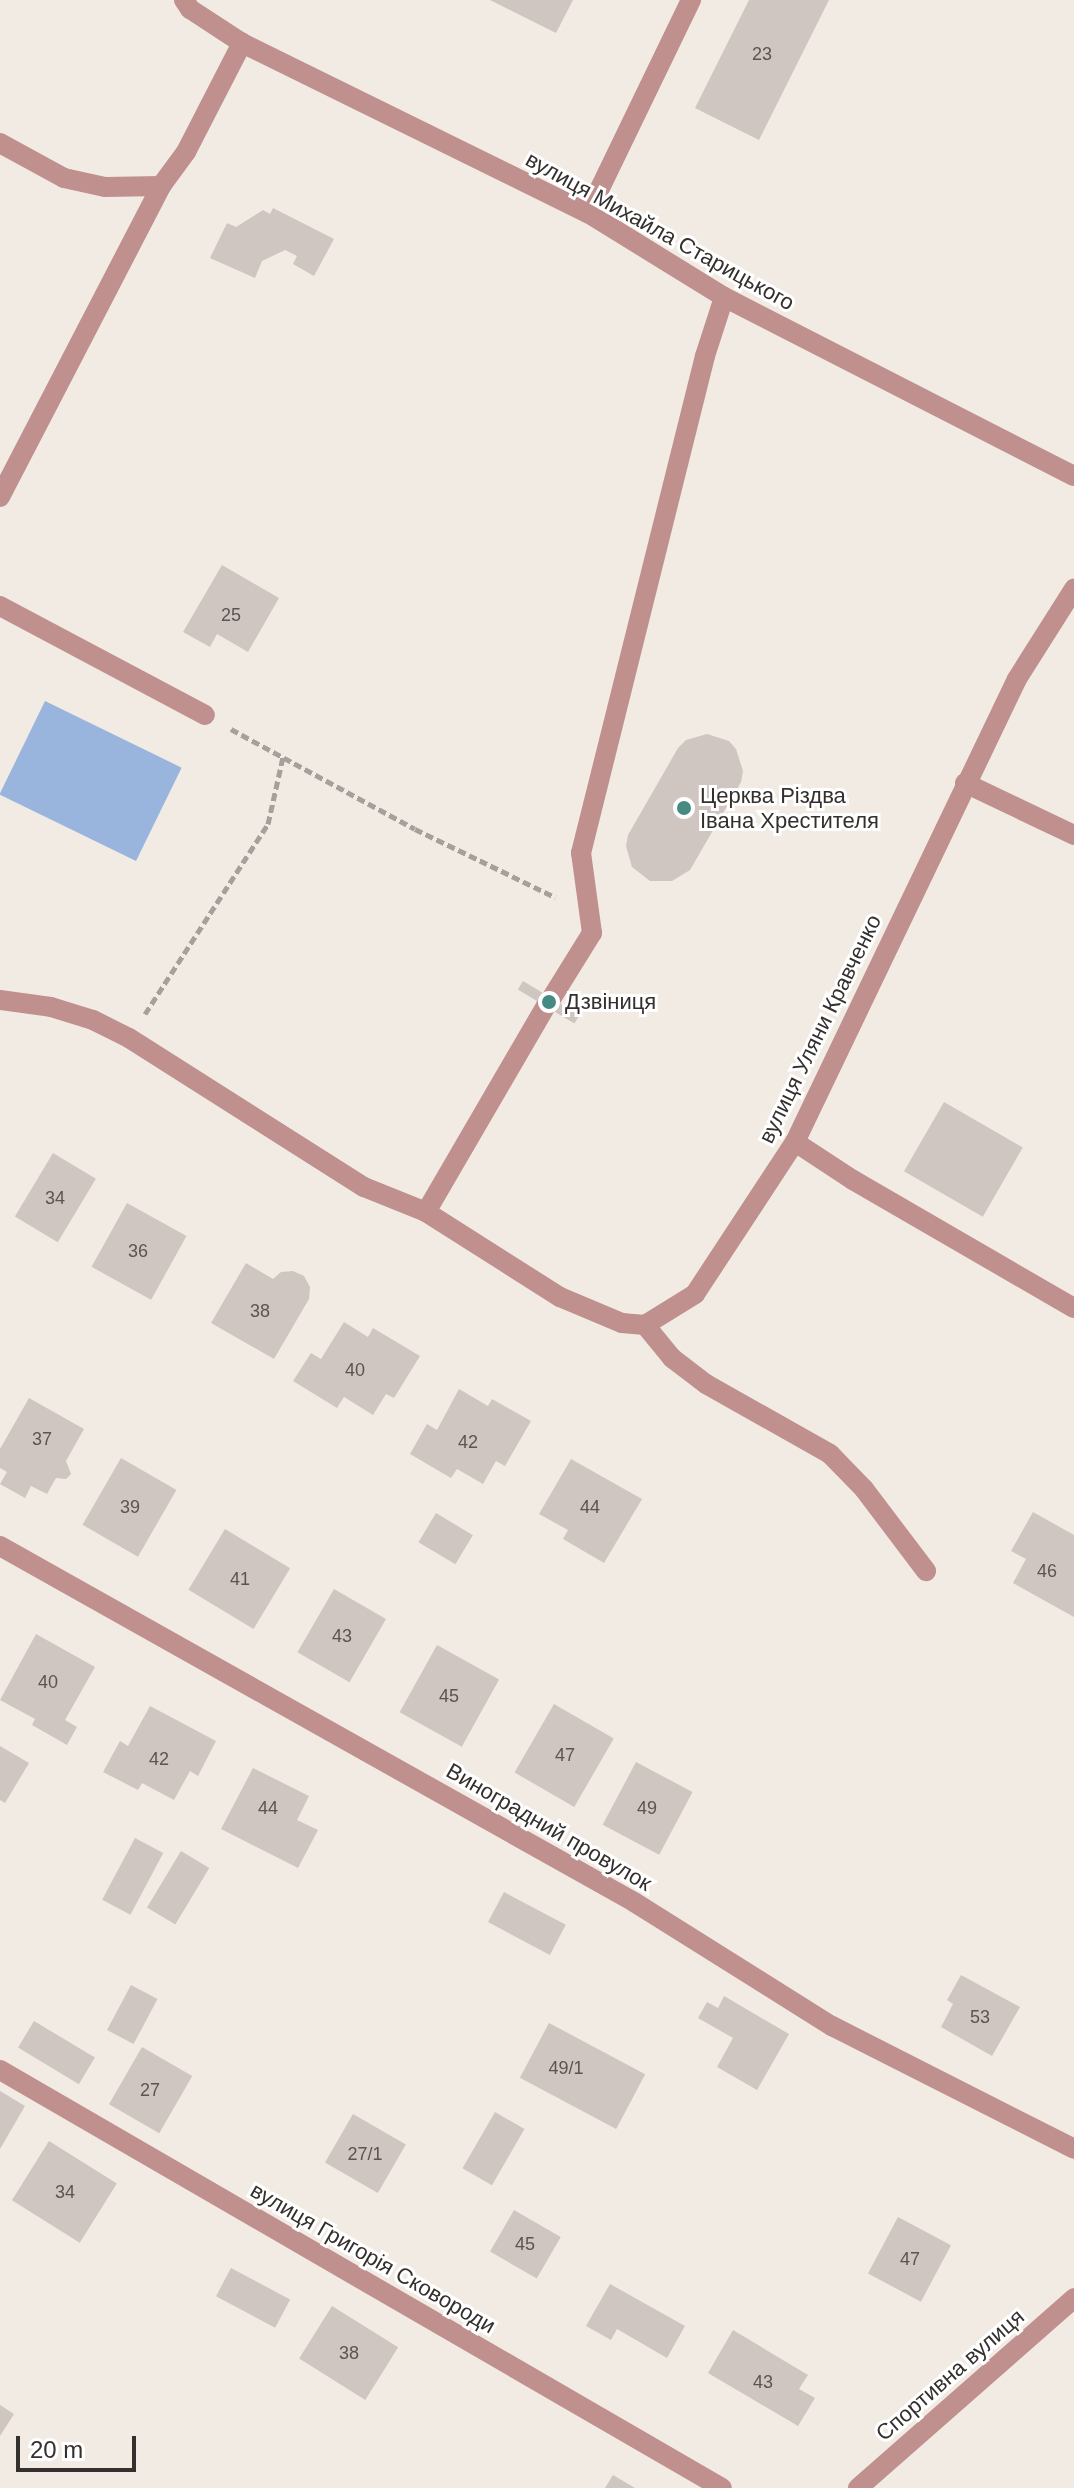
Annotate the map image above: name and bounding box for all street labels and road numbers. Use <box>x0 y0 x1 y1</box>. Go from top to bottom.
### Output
street label: вулиця Михайла Старицького <box>521 146 799 316</box>
street label: вулиця Уляни Кравченко <box>753 910 887 1148</box>
street label: Виноградний провулок <box>442 1757 656 1897</box>
street label: вулиця Григорія Сковороди <box>246 2177 500 2339</box>
street label: Спортивна вулиця <box>871 2303 1029 2447</box>

